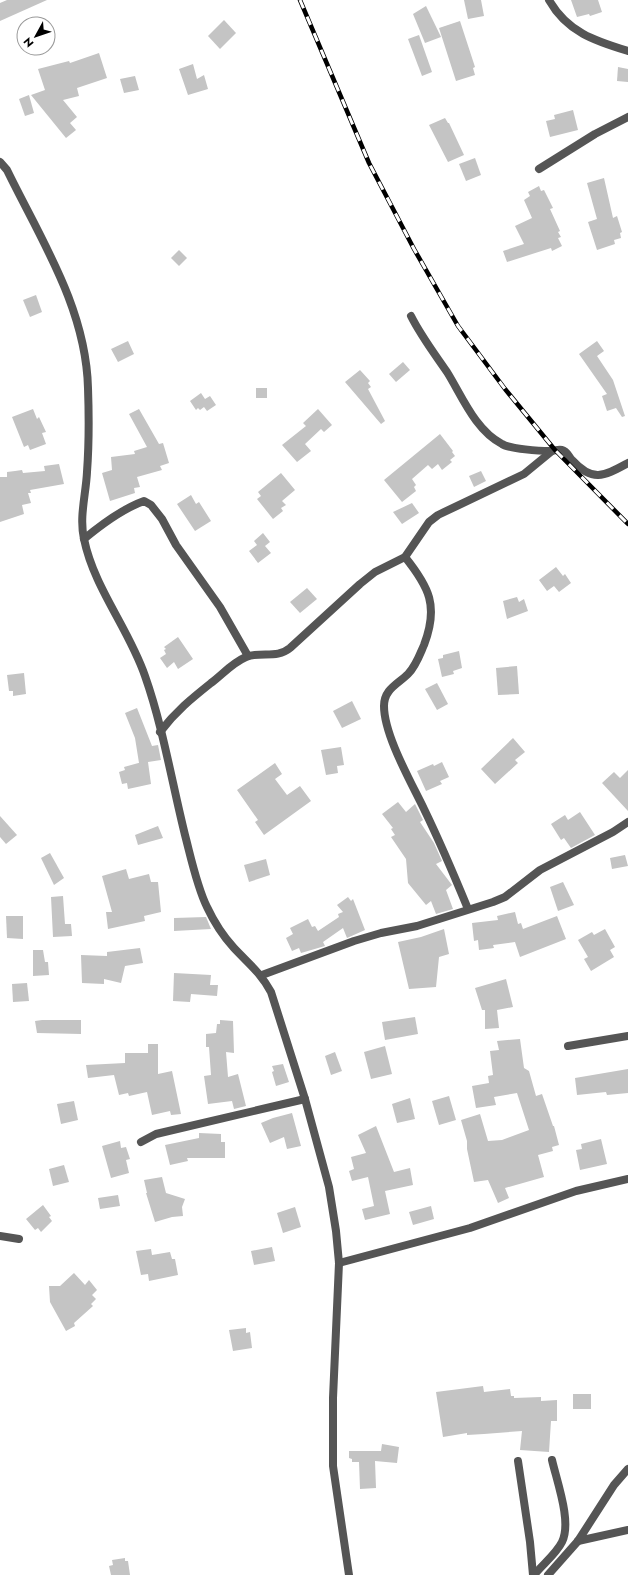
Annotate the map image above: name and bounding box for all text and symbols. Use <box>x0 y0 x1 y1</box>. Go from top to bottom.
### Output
north arrow <box>16 16 56 56</box>
text: N <box>19 34 37 51</box>

